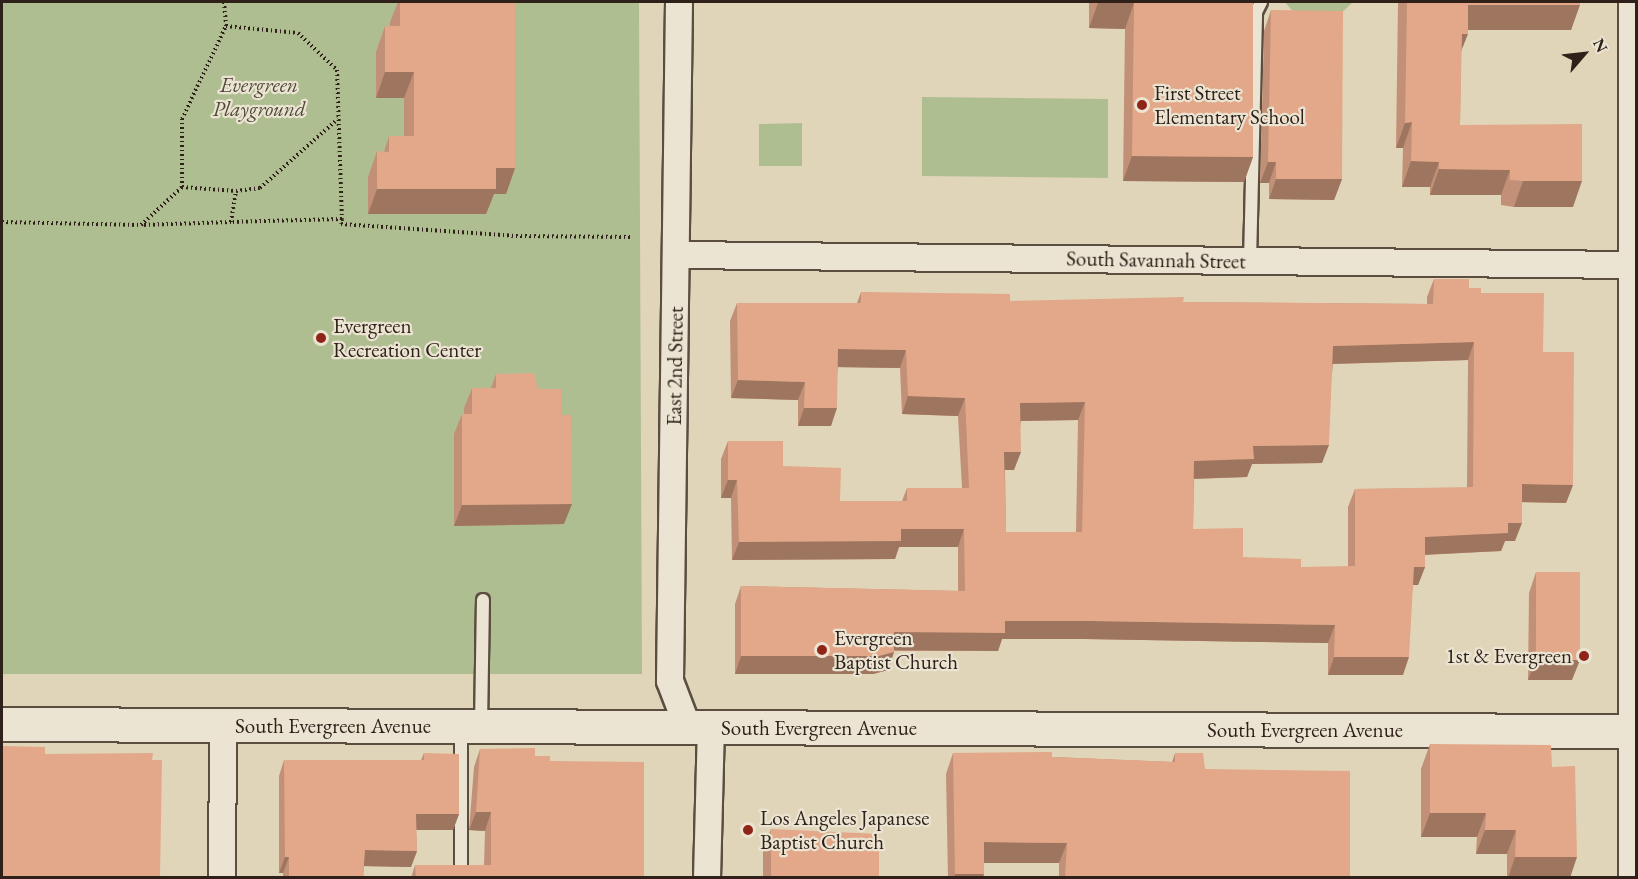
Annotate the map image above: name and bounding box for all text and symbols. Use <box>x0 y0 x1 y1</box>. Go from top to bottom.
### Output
north arrow <box>1554 24 1614 84</box>
text: N <box>1588 35 1613 56</box>
park label: Evergreen Playground <box>212 72 306 122</box>
place label: First Street Elementary School <box>1154 80 1305 130</box>
marker: First Street Elementary School <box>1135 98 1149 112</box>
street label: South Savannah Street <box>1066 246 1246 274</box>
street label: East 2nd Street <box>661 306 689 426</box>
place label: Evergreen Recreation Center <box>333 313 481 363</box>
marker: Evergreen Recreation Center <box>314 331 328 345</box>
place label: Evergreen Baptist Church <box>834 625 958 675</box>
marker: Evergreen Baptist Church <box>815 643 829 657</box>
place label: 1st & Evergreen <box>1446 643 1572 669</box>
marker: 1st & Evergreen <box>1577 649 1591 663</box>
street label: South Evergreen Avenue <box>235 713 431 739</box>
street label: South Evergreen Avenue <box>721 715 917 741</box>
street label: South Evergreen Avenue <box>1207 717 1403 743</box>
place label: Los Angeles Japanese Baptist Church <box>760 805 929 855</box>
marker: Los Angeles Japanese Baptist Church <box>741 823 755 837</box>

